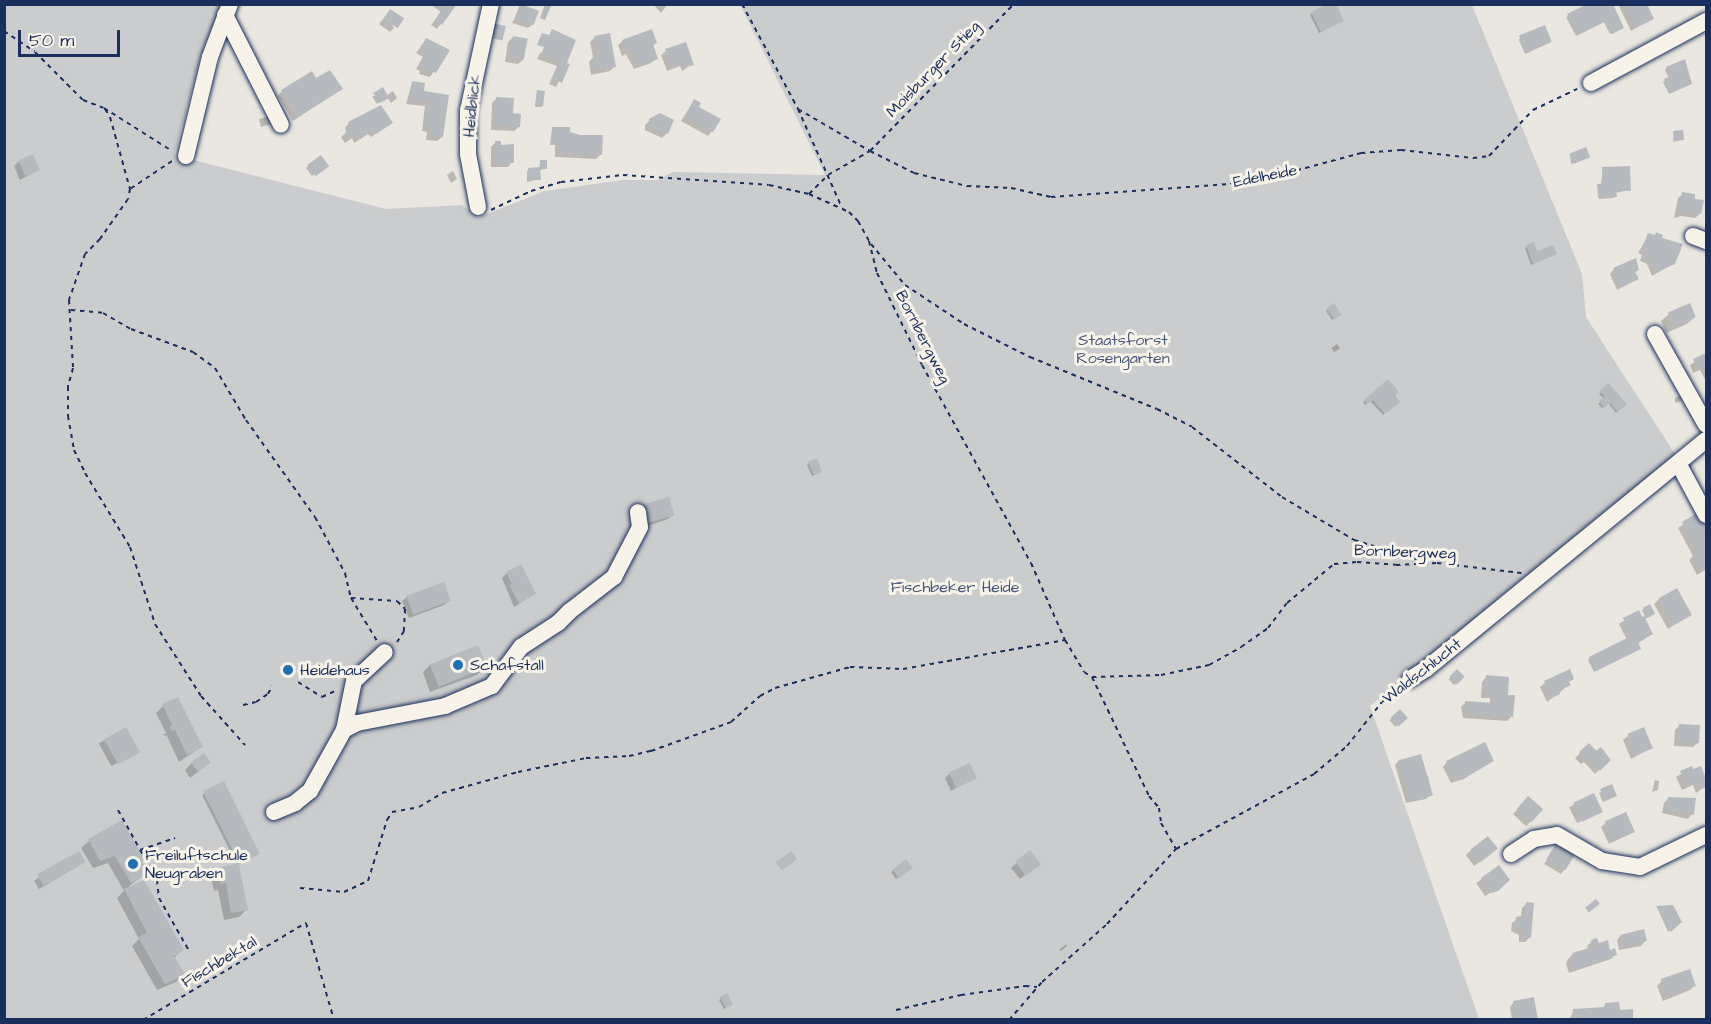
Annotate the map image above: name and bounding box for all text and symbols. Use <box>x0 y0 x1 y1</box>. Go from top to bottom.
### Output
street label: Moisburger Stieg <box>882 17 984 121</box>
scale bar <box>21 18 123 56</box>
text: 50 m <box>29 28 74 53</box>
street label: Heidblick <box>459 74 485 138</box>
street label: Edelheide <box>1231 160 1299 192</box>
street label: Bornbergweg <box>891 287 955 387</box>
park label: Staatsforst Rosengarten <box>1076 330 1170 368</box>
street label: Bornbergweg <box>1354 541 1456 563</box>
park label: Fischbeker Heide <box>891 577 1019 597</box>
street label: Waldschlucht <box>1379 634 1465 708</box>
place label: Schafstall <box>470 655 544 675</box>
marker: Schafstall <box>451 658 465 672</box>
place label: Heidehaus <box>300 660 370 680</box>
marker: Heidehaus <box>281 663 295 677</box>
place label: Freiluftschule Neugraben <box>145 845 248 883</box>
marker: Freiluftschule Neugraben <box>126 857 140 871</box>
street label: Fischbektal <box>178 932 260 992</box>

